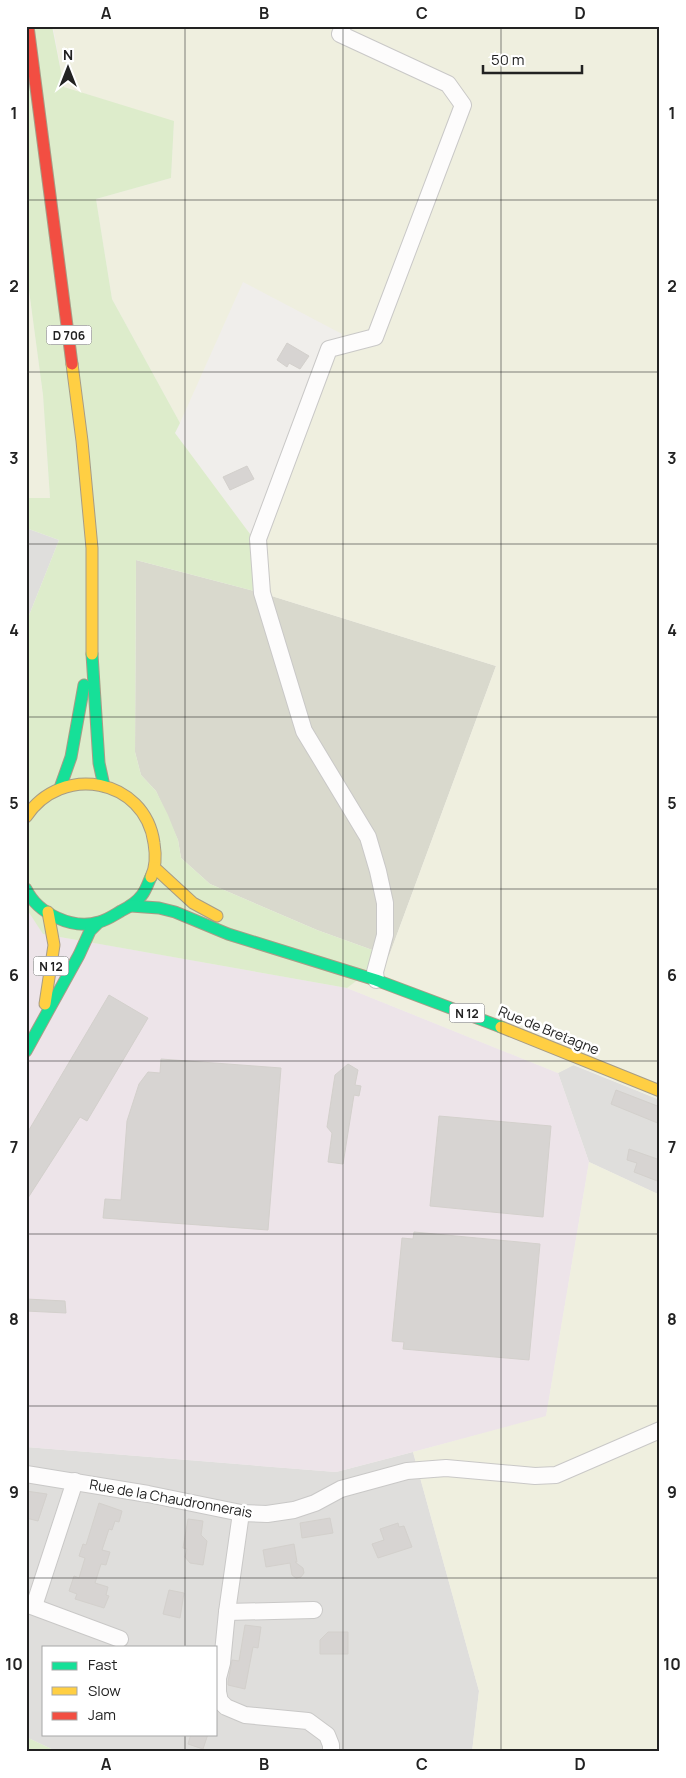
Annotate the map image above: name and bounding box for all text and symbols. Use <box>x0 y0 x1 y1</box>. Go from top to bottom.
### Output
text: A <box>101 2 112 24</box>
text: B <box>259 2 269 24</box>
text: C <box>416 2 428 24</box>
text: D <box>574 2 586 24</box>
north arrow <box>42 42 92 92</box>
scale bar <box>483 42 582 74</box>
text: N <box>63 45 73 64</box>
text: 50 m <box>491 49 525 70</box>
text: 1 <box>10 102 18 124</box>
text: 1 <box>668 102 676 124</box>
text: 2 <box>9 275 19 297</box>
text: 2 <box>667 275 677 297</box>
road number: D 706 <box>46 326 92 344</box>
text: 3 <box>9 447 19 469</box>
text: 3 <box>667 447 677 469</box>
text: 4 <box>9 619 19 641</box>
text: 4 <box>667 619 677 641</box>
text: 5 <box>9 792 19 814</box>
text: 5 <box>667 792 677 814</box>
road number: N 12 <box>34 956 68 976</box>
text: 6 <box>9 964 19 986</box>
text: 6 <box>667 964 677 986</box>
street label: Rue de Bretagne <box>496 1001 602 1059</box>
road number: N 12 <box>450 1004 484 1022</box>
text: 7 <box>10 1136 18 1158</box>
text: 7 <box>668 1136 676 1158</box>
text: 8 <box>9 1308 19 1330</box>
text: 8 <box>667 1308 677 1330</box>
street label: Rue de la Chaudronnerais <box>88 1474 254 1522</box>
text: 9 <box>9 1481 19 1503</box>
text: 9 <box>667 1481 677 1503</box>
legend <box>42 1646 218 1736</box>
text: 10 <box>5 1653 23 1675</box>
text: 10 <box>663 1653 681 1675</box>
text: Fast <box>88 1654 117 1675</box>
text: Slow <box>88 1680 121 1701</box>
text: Jam <box>88 1704 116 1725</box>
text: A <box>101 1753 112 1775</box>
text: B <box>259 1753 269 1775</box>
text: C <box>416 1753 428 1775</box>
text: D <box>574 1753 586 1775</box>

